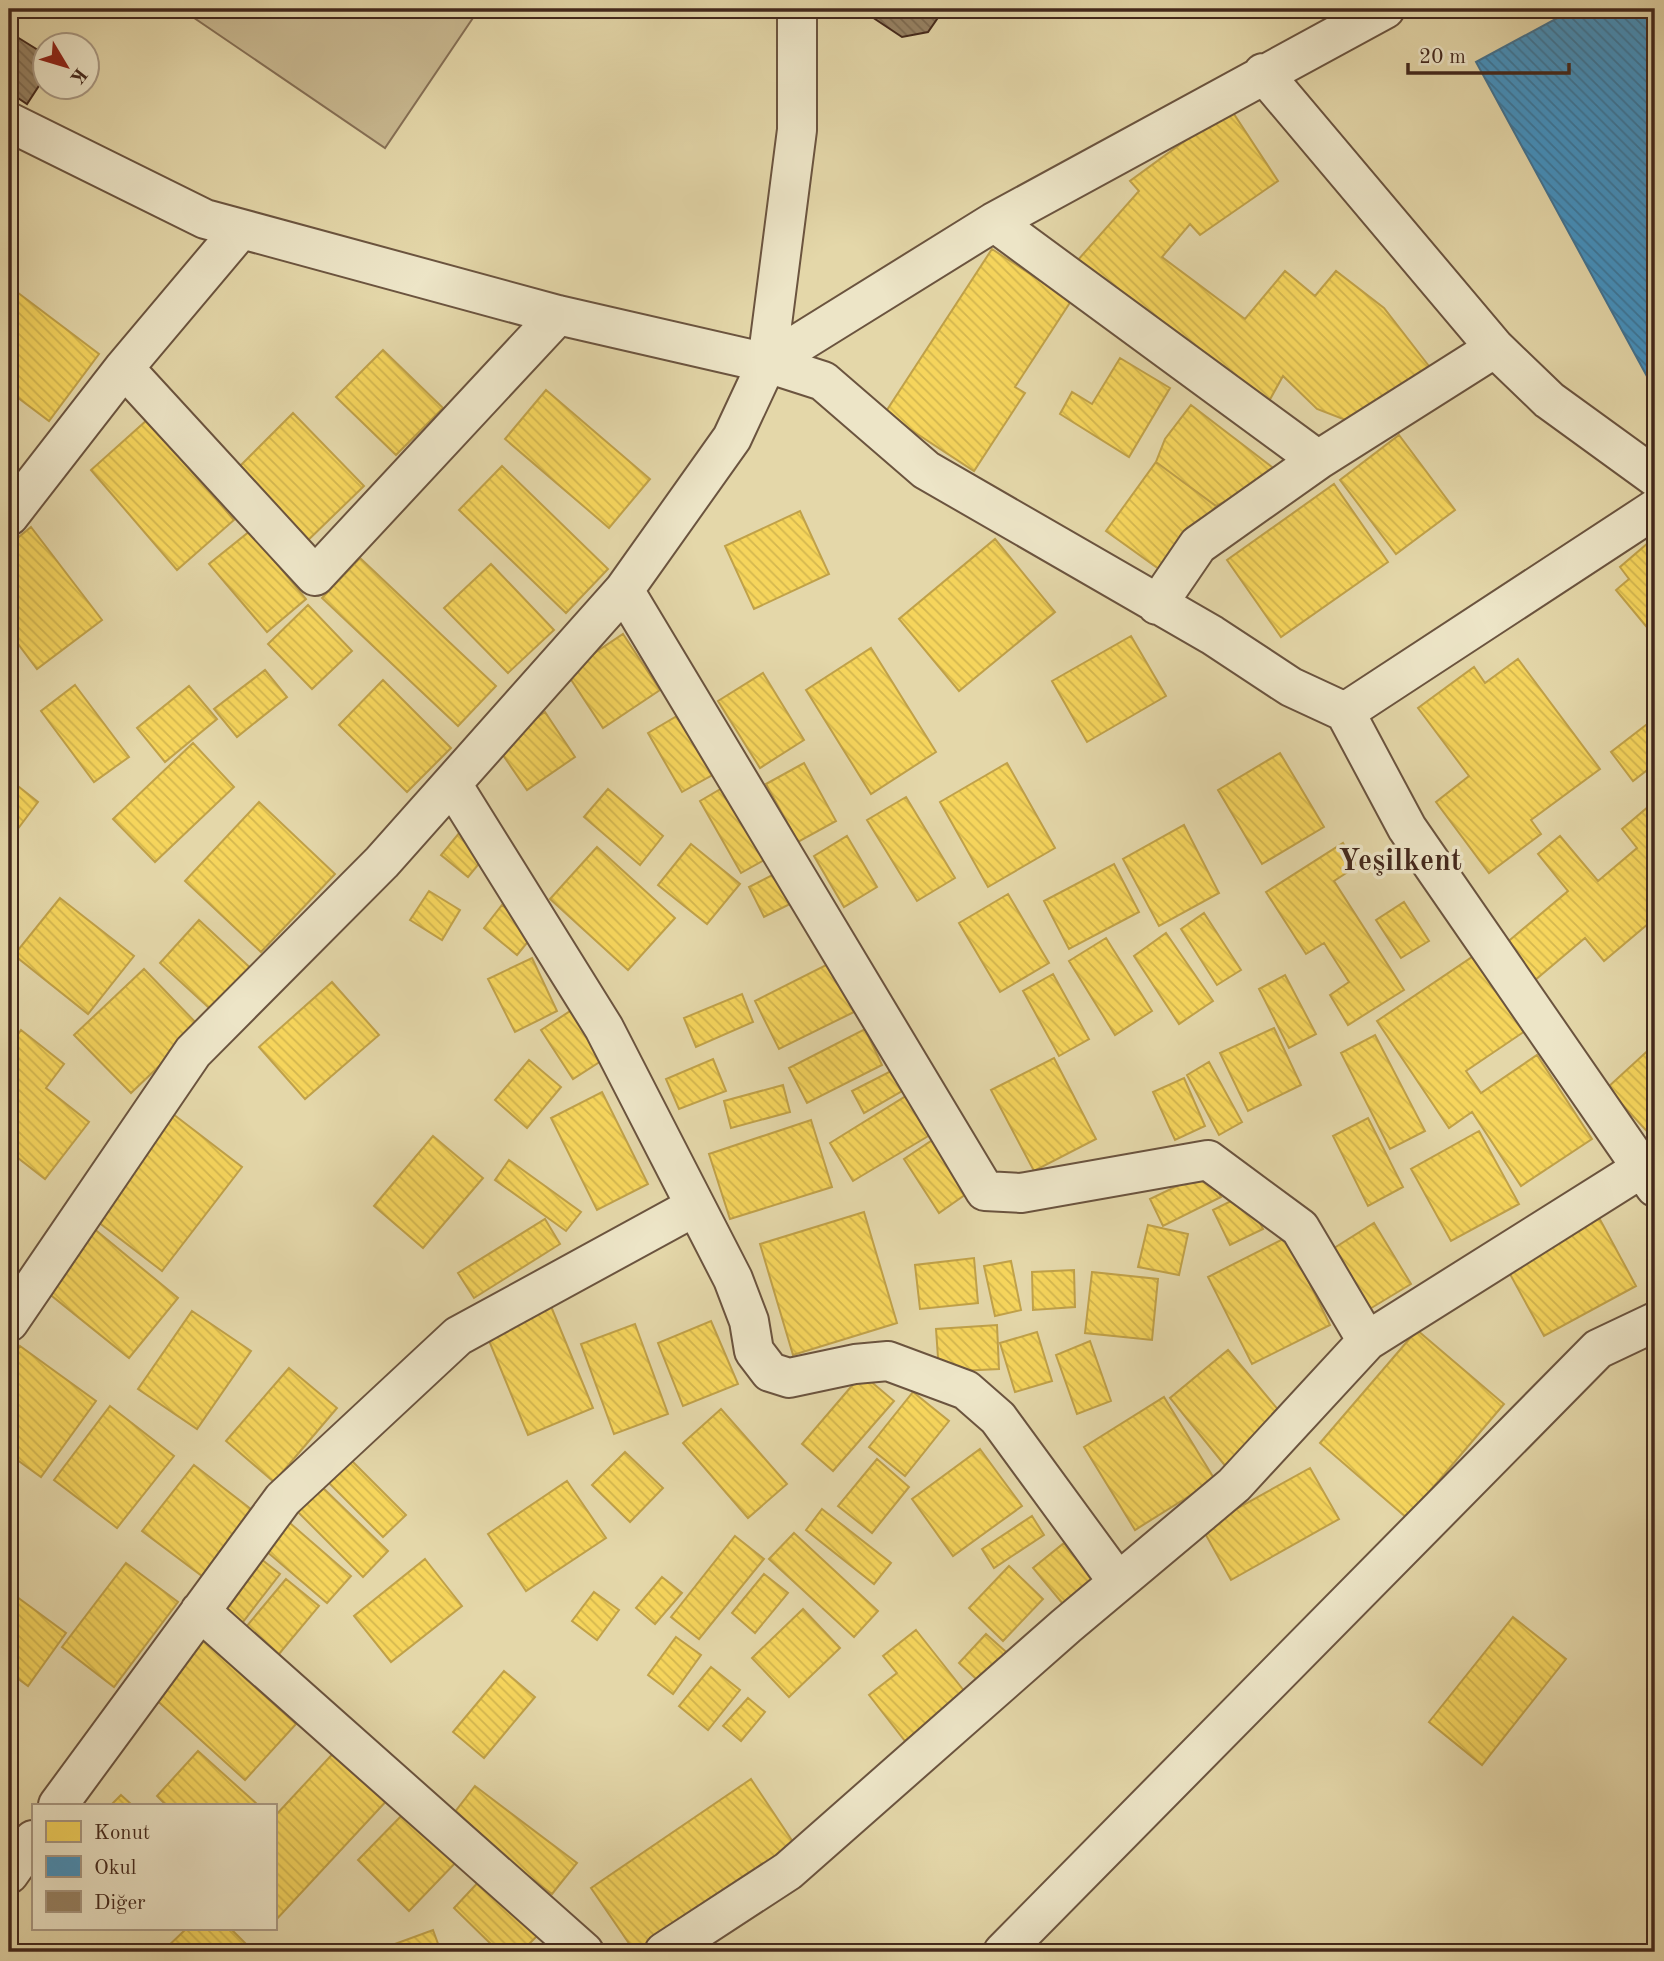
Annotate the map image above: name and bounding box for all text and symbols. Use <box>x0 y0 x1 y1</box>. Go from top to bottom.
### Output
north arrow <box>32 32 102 102</box>
scale bar <box>1408 32 1570 76</box>
text: 20 m <box>1419 47 1466 68</box>
text: K <box>65 63 89 87</box>
district label: Yeşilkent <box>1338 847 1462 877</box>
legend <box>32 1804 276 1930</box>
text: Konut <box>94 1823 150 1844</box>
text: Okul <box>94 1858 137 1879</box>
text: Diğer <box>94 1893 146 1914</box>

